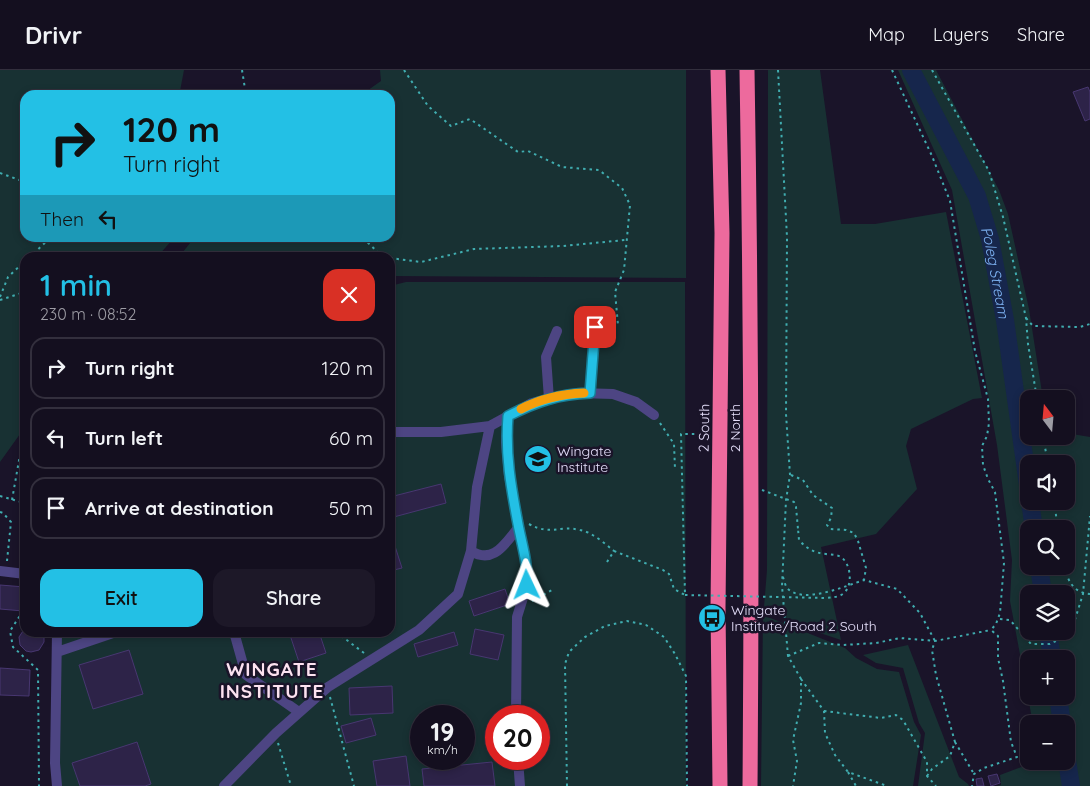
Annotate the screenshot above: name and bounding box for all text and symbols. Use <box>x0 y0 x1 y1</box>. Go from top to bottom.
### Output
text: Drivr <box>25 20 82 50</box>
text: Map <box>868 23 905 46</box>
text: Layers <box>933 23 989 46</box>
text: Share <box>1017 23 1065 46</box>
text: 120 m <box>123 107 220 151</box>
icon: right <box>40 110 105 175</box>
text: Turn right <box>123 150 220 178</box>
icon: left <box>94 205 122 233</box>
text: Then <box>40 207 84 231</box>
water label: Poleg Stream <box>977 224 1014 320</box>
text: 1 min <box>40 266 112 304</box>
button: close <box>323 269 375 321</box>
text: 230 m · 08:52 <box>40 304 136 324</box>
pin <box>574 306 616 348</box>
icon: arrive <box>581 313 609 341</box>
icon: right <box>42 354 70 382</box>
text: Turn right <box>85 356 174 380</box>
text: 120 m <box>322 356 373 380</box>
north arrow <box>1020 390 1075 445</box>
map controls <box>1020 390 1075 770</box>
street label: 2 South <box>695 404 713 452</box>
street label: 2 North <box>726 404 744 452</box>
icon: left <box>42 424 70 452</box>
text: Turn left <box>85 426 163 450</box>
text: 60 m <box>329 426 373 450</box>
place label: Wingate Institute <box>557 442 611 476</box>
school or university icon: Wingate Institute <box>523 444 553 474</box>
button: sound <box>1020 455 1075 510</box>
icon: arrive <box>42 494 70 522</box>
text: Arrive at destination <box>85 496 274 520</box>
text: 50 m <box>329 496 373 520</box>
button: search <box>1020 520 1075 575</box>
position arrow <box>500 558 552 610</box>
button: Exit <box>40 569 203 627</box>
button: Share <box>213 569 375 627</box>
button: layers <box>1020 585 1075 640</box>
place label: Wingate Institute/Road 2 South <box>731 601 877 635</box>
bus stop icon: Wingate Institute/Road 2 South <box>697 603 727 633</box>
button: + <box>1020 650 1075 705</box>
district label: WINGATE INSTITUTE <box>220 657 324 703</box>
speed limit sign: 20 <box>485 705 550 770</box>
button: − <box>1020 715 1075 770</box>
text: 19 <box>431 716 454 747</box>
text: km/h <box>427 742 458 757</box>

